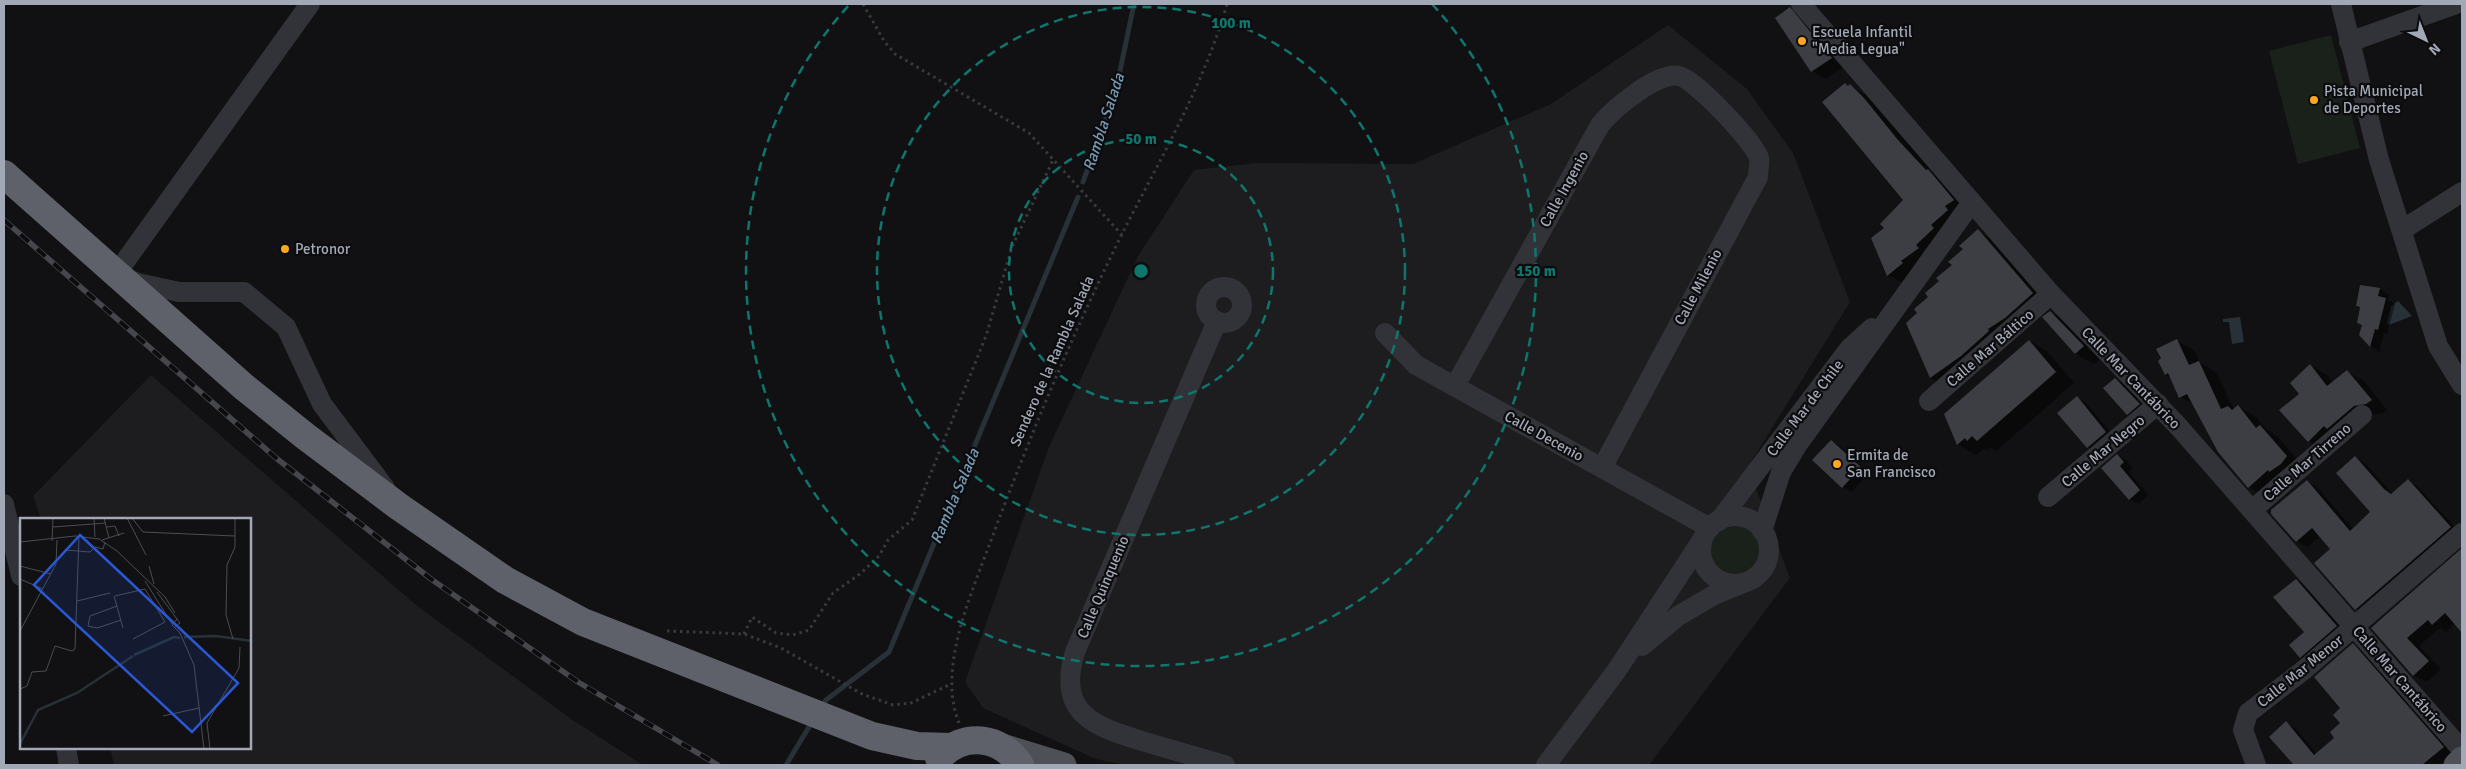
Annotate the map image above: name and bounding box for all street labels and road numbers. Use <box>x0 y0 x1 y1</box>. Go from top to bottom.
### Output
street label: Calle Ingenio <box>1536 148 1592 230</box>
street label: Calle Milenio <box>1670 246 1726 328</box>
street label: Sendero de la Rambla Salada <box>1006 273 1098 449</box>
street label: Calle Mar Báltico <box>1943 305 2037 391</box>
street label: Calle Mar Cantábrico <box>2078 323 2184 433</box>
street label: Calle Mar de Chile <box>1763 356 1847 460</box>
street label: Calle Decenio <box>1501 407 1587 465</box>
street label: Calle Mar Negro <box>2058 411 2148 491</box>
street label: Calle Mar Tirreno <box>2260 419 2355 505</box>
street label: Calle Quinquenio <box>1073 533 1133 641</box>
street label: Calle Mar Cantábrico <box>2349 622 2451 736</box>
street label: Calle Mar Menor <box>2253 631 2347 711</box>

